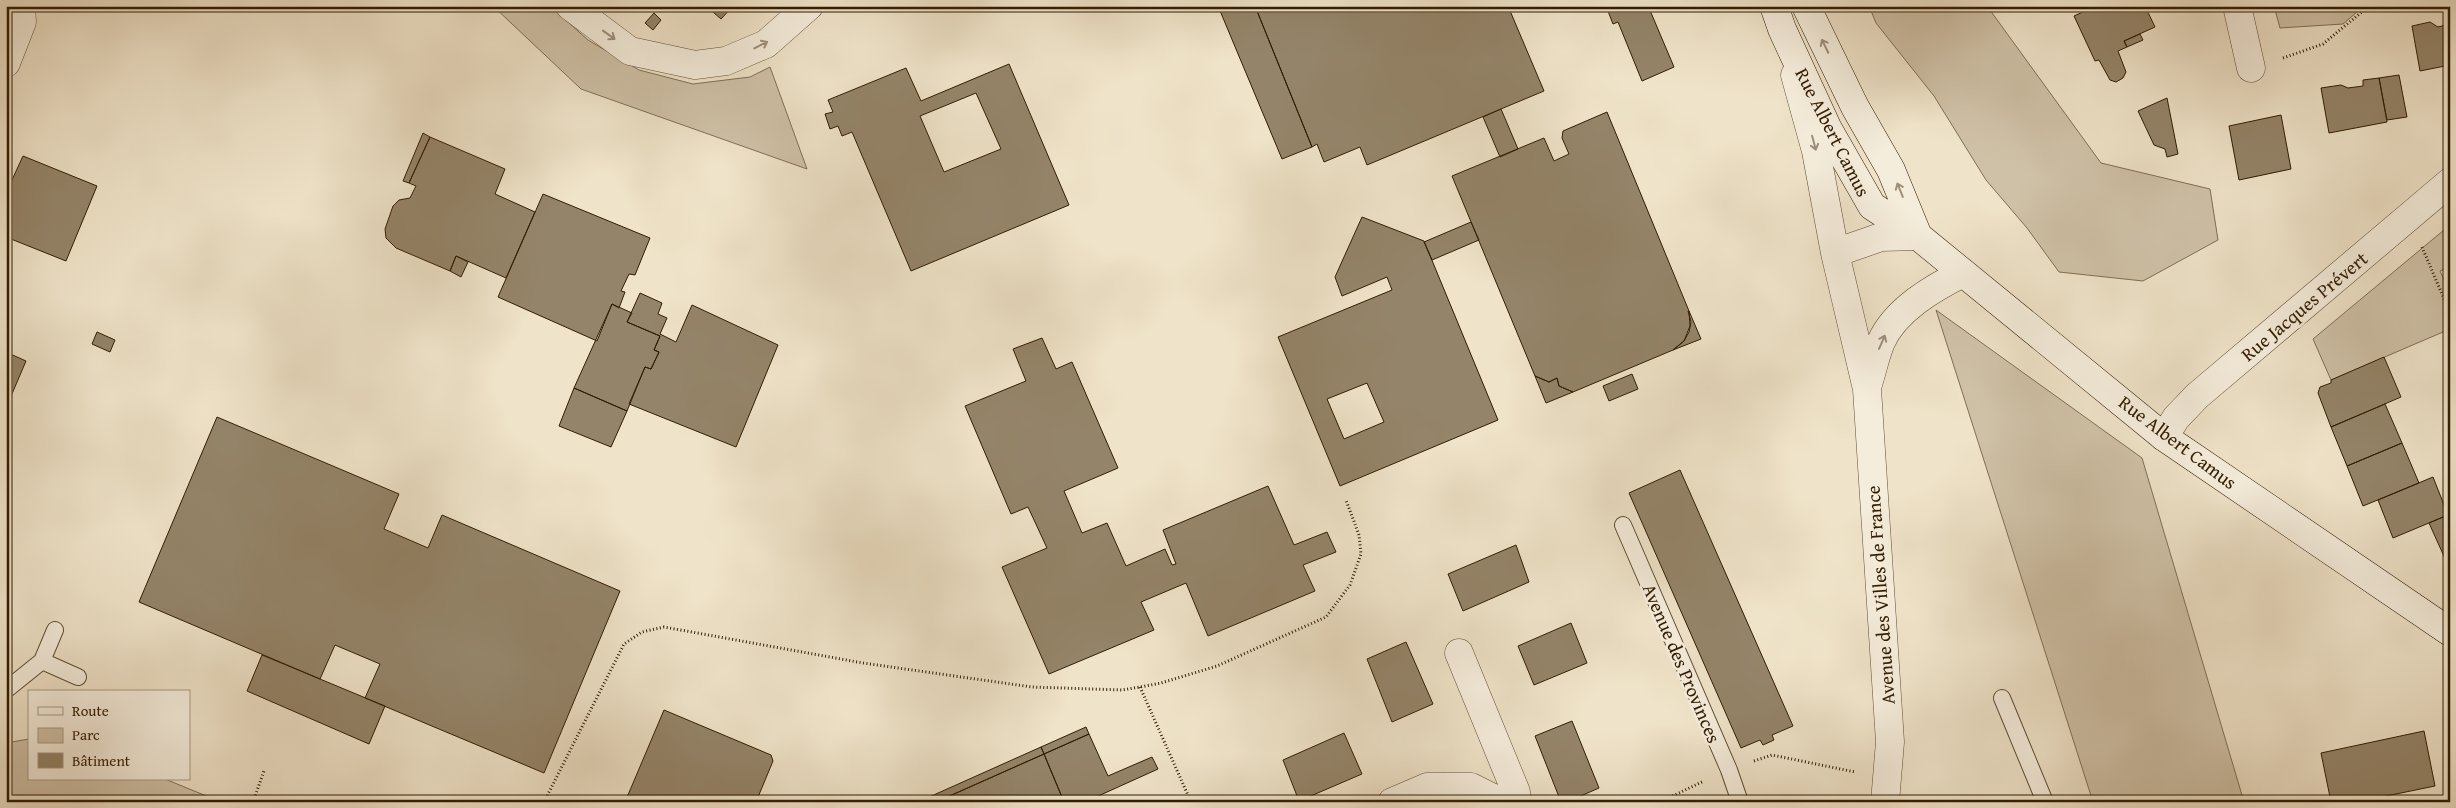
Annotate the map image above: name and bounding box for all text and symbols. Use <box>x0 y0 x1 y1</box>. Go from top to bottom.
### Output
one-way arrow <box>602 30 616 40</box>
one-way arrow <box>1820 39 1829 54</box>
one-way arrow <box>753 40 768 49</box>
street label: Rue Albert Camus <box>1788 63 1878 201</box>
one-way arrow <box>1809 135 1819 151</box>
one-way arrow <box>1895 183 1904 199</box>
street label: Rue Jacques Prévert <box>2234 244 2374 368</box>
one-way arrow <box>1877 335 1887 350</box>
street label: Rue Albert Camus <box>2113 388 2243 496</box>
street label: Avenue des Villes de France <box>1858 484 1902 705</box>
street label: Avenue des Provinces <box>1636 579 1728 747</box>
legend <box>28 690 190 780</box>
text: Route <box>72 700 109 721</box>
text: Parc <box>72 724 100 745</box>
text: Bâtiment <box>72 750 131 771</box>

